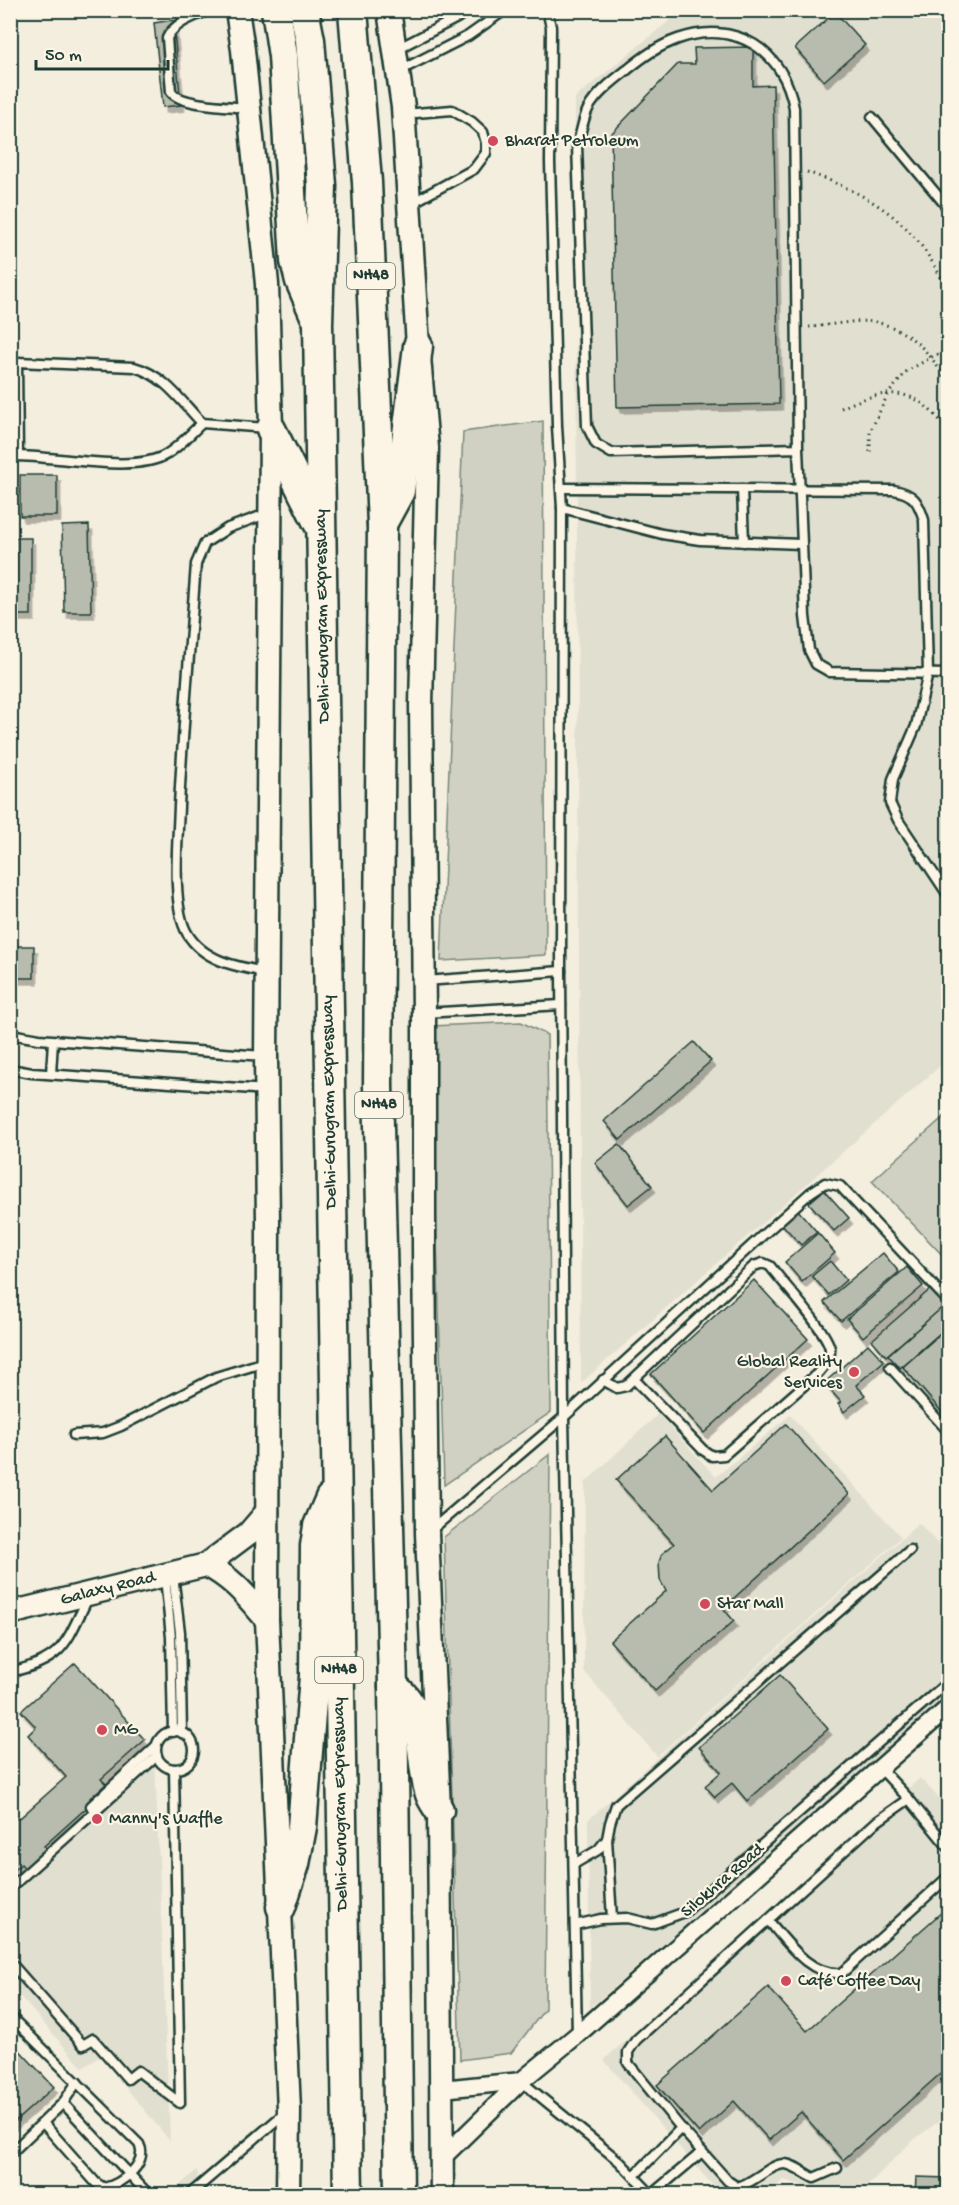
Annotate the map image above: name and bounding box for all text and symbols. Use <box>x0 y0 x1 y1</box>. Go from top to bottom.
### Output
scale bar <box>36 33 168 71</box>
text: 50 m <box>45 46 82 67</box>
place label: Bharat Petroleum <box>504 131 639 152</box>
marker: Bharat Petroleum <box>486 134 500 148</box>
road number: NH48 <box>347 263 395 289</box>
street label: Delhi-Gurugram Expressway <box>311 509 335 724</box>
street label: Delhi-Gurugram Expressway <box>318 995 342 1210</box>
road number: NH48 <box>355 1092 403 1118</box>
place label: Global Reality Services <box>737 1352 843 1394</box>
marker: Global Reality Services <box>847 1365 861 1379</box>
street label: Galaxy Road <box>58 1567 159 1611</box>
place label: Star Mall <box>717 1594 784 1615</box>
marker: Star Mall <box>698 1597 712 1611</box>
road number: NH48 <box>315 1657 363 1683</box>
street label: Delhi-Gurugram Expressway <box>329 1697 353 1912</box>
place label: MG <box>114 1720 138 1741</box>
marker: MG <box>95 1723 109 1737</box>
place label: Manny's Waffle <box>109 1809 223 1830</box>
marker: Manny's Waffle <box>90 1812 104 1826</box>
street label: Silokhra Road <box>677 1838 770 1923</box>
place label: Café Coffee Day <box>798 1971 921 1992</box>
marker: Café Coffee Day <box>779 1974 793 1988</box>

